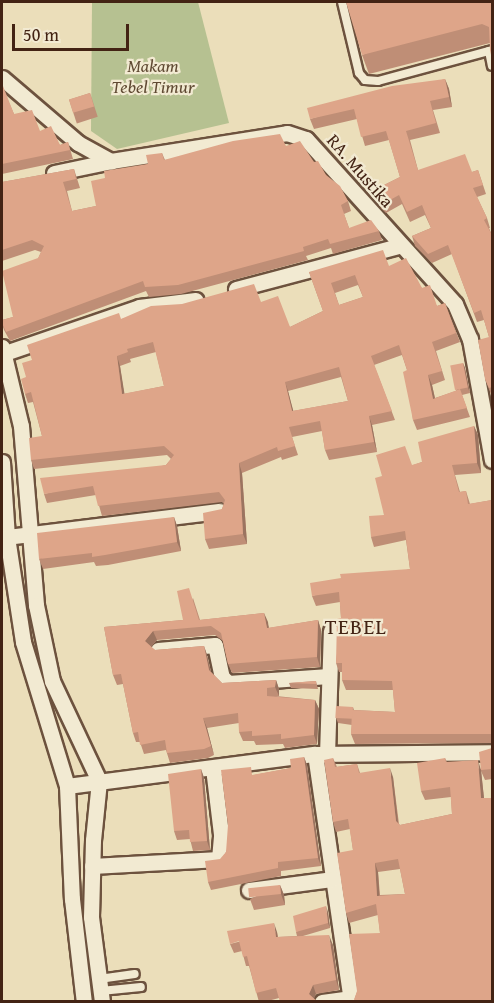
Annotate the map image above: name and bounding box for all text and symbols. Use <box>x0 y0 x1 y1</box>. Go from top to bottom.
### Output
scale bar <box>15 12 132 50</box>
text: 50 m <box>23 21 59 48</box>
park label: Makam Tebel Timur <box>111 56 195 98</box>
street label: RA. Mustika <box>322 130 398 212</box>
district label: TEBEL <box>325 614 387 640</box>

